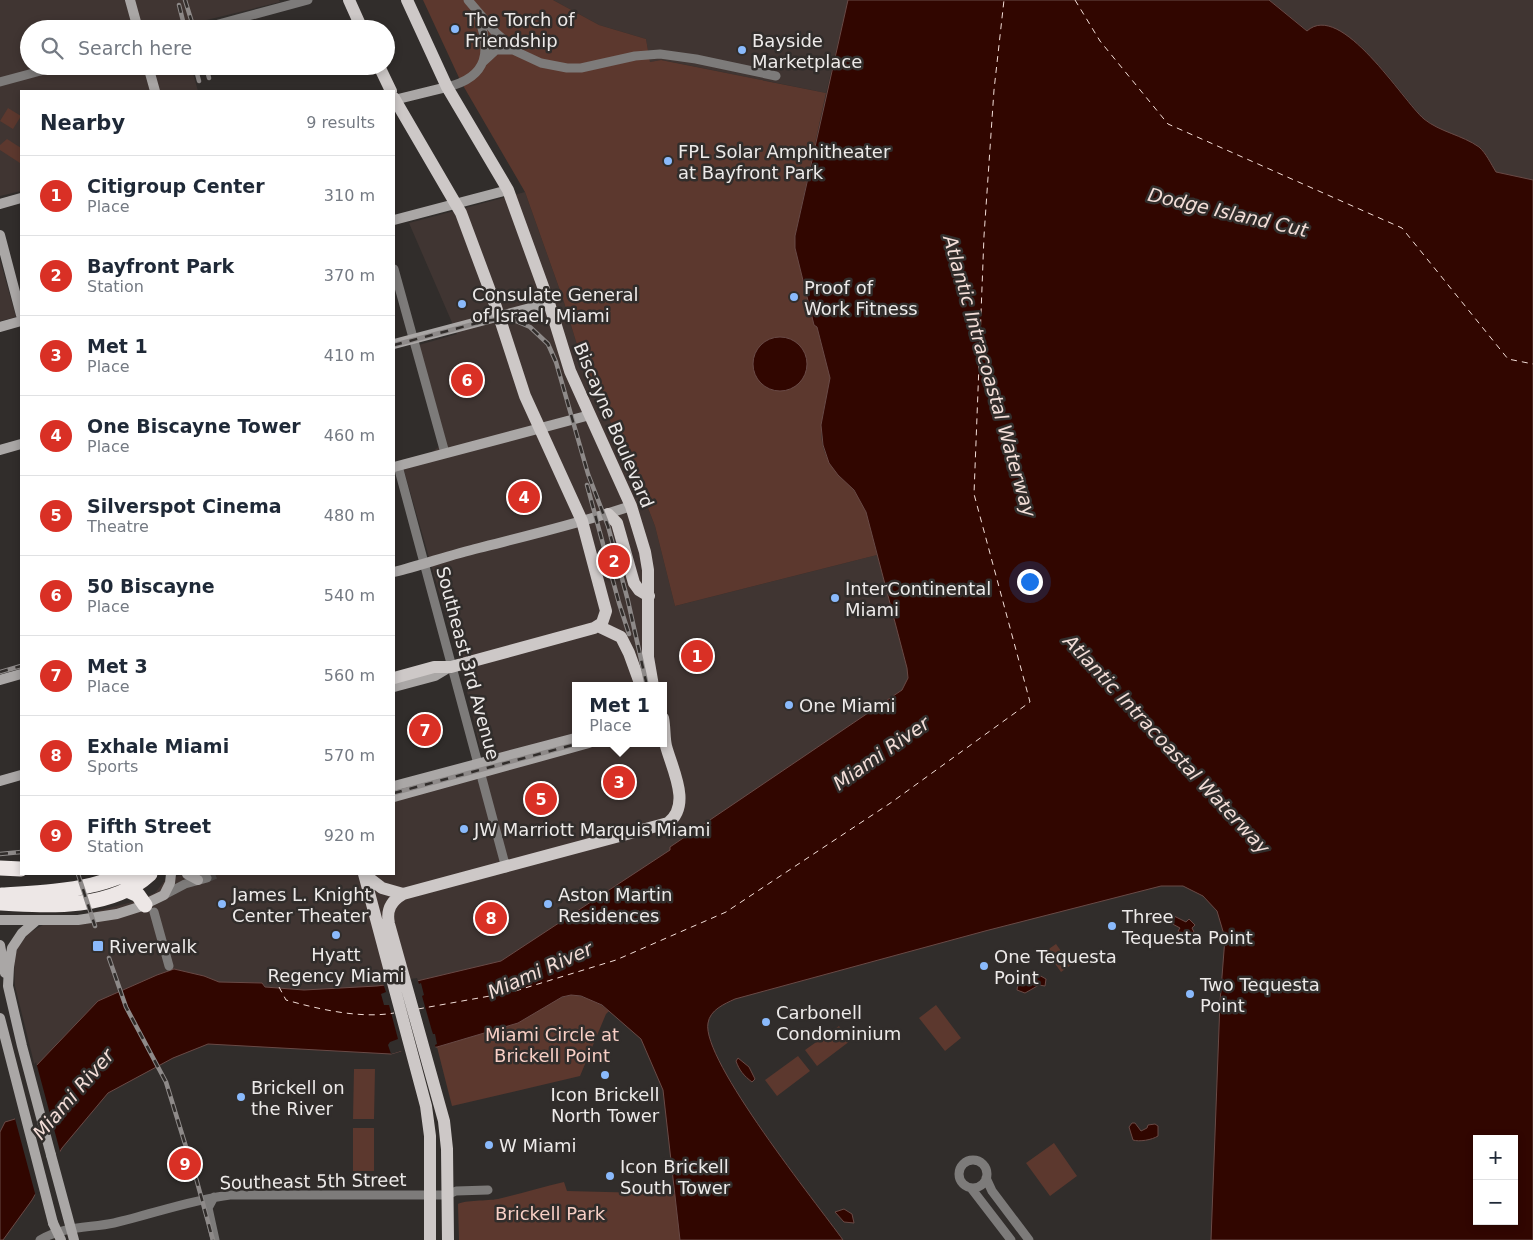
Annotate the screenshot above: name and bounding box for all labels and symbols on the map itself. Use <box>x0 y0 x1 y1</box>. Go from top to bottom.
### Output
place label: The Torch of Friendship <box>464 9 575 51</box>
marker: The Torch of Friendship <box>449 23 461 35</box>
place label: Bayside Marketplace <box>752 30 862 72</box>
marker: Bayside Marketplace <box>736 44 748 56</box>
place label: FPL Solar Amphitheater at Bayfront Park <box>678 141 891 183</box>
marker: FPL Solar Amphitheater at Bayfront Park <box>662 155 674 167</box>
water label: Dodge Island Cut <box>1146 183 1312 241</box>
water label: Atlantic Intracoastal Waterway <box>939 231 1041 520</box>
place label: Proof of Work Fitness <box>804 277 918 319</box>
place label: Consulate General of Israel, Miami <box>472 284 639 326</box>
marker: Proof of Work Fitness <box>788 291 800 303</box>
marker: Consulate General of Israel, Miami <box>456 298 468 310</box>
street label: Biscayne Boulevard <box>570 339 658 511</box>
pin: 6 <box>451 361 483 399</box>
pin: 4 <box>508 478 540 516</box>
pin: 2 <box>598 542 630 580</box>
street label: Southeast 3rd Avenue <box>432 564 504 762</box>
your location <box>1017 569 1043 595</box>
place label: InterContinental Miami <box>845 578 991 620</box>
marker: InterContinental Miami <box>829 592 841 604</box>
water label: Atlantic Intracoastal Waterway <box>1058 628 1275 859</box>
pin: 1 <box>681 637 713 675</box>
place label: One Miami <box>799 695 895 716</box>
marker: One Miami <box>783 699 795 711</box>
pin: 7 <box>409 711 441 749</box>
water label: Miami River <box>829 711 934 794</box>
pin: 3 <box>603 763 635 801</box>
pin: 5 <box>525 780 557 818</box>
place label: JW Marriott Marquis Miami <box>473 819 710 840</box>
marker: JW Marriott Marquis Miami <box>458 823 470 835</box>
place label: James L. Knight Center Theater <box>231 884 372 926</box>
place label: Aston Martin Residences <box>558 884 672 926</box>
marker: James L. Knight Center Theater <box>216 898 228 910</box>
marker: Aston Martin Residences <box>542 898 554 910</box>
pin: 8 <box>475 899 507 937</box>
place label: Three Tequesta Point <box>1121 906 1253 948</box>
marker: Three Tequesta Point <box>1106 920 1118 932</box>
marker: Hyatt Regency Miami <box>330 929 342 941</box>
place label: Riverwalk <box>109 936 197 957</box>
water label: Miami River <box>484 937 597 1003</box>
marker: Riverwalk <box>91 939 105 953</box>
place label: Hyatt Regency Miami <box>267 944 405 986</box>
place label: One Tequesta Point <box>994 946 1117 988</box>
marker: One Tequesta Point <box>978 960 990 972</box>
place label: Two Tequesta Point <box>1199 974 1320 1016</box>
marker: Two Tequesta Point <box>1184 988 1196 1000</box>
place label: Carbonell Condominium <box>776 1002 901 1044</box>
marker: Carbonell Condominium <box>760 1016 772 1028</box>
park label: Miami Circle at Brickell Point <box>485 1024 619 1066</box>
water label: Miami River <box>28 1043 119 1144</box>
marker: Icon Brickell North Tower <box>599 1069 611 1081</box>
place label: Brickell on the River <box>251 1077 345 1119</box>
place label: Icon Brickell North Tower <box>551 1084 660 1126</box>
marker: Brickell on the River <box>235 1091 247 1103</box>
place label: W Miami <box>499 1135 577 1156</box>
marker: W Miami <box>483 1139 495 1151</box>
pin: 9 <box>169 1145 201 1183</box>
place label: Icon Brickell South Tower <box>620 1156 731 1198</box>
street label: Southeast 5th Street <box>219 1169 407 1193</box>
marker: Icon Brickell South Tower <box>604 1170 616 1182</box>
park label: Brickell Park <box>495 1203 606 1224</box>

